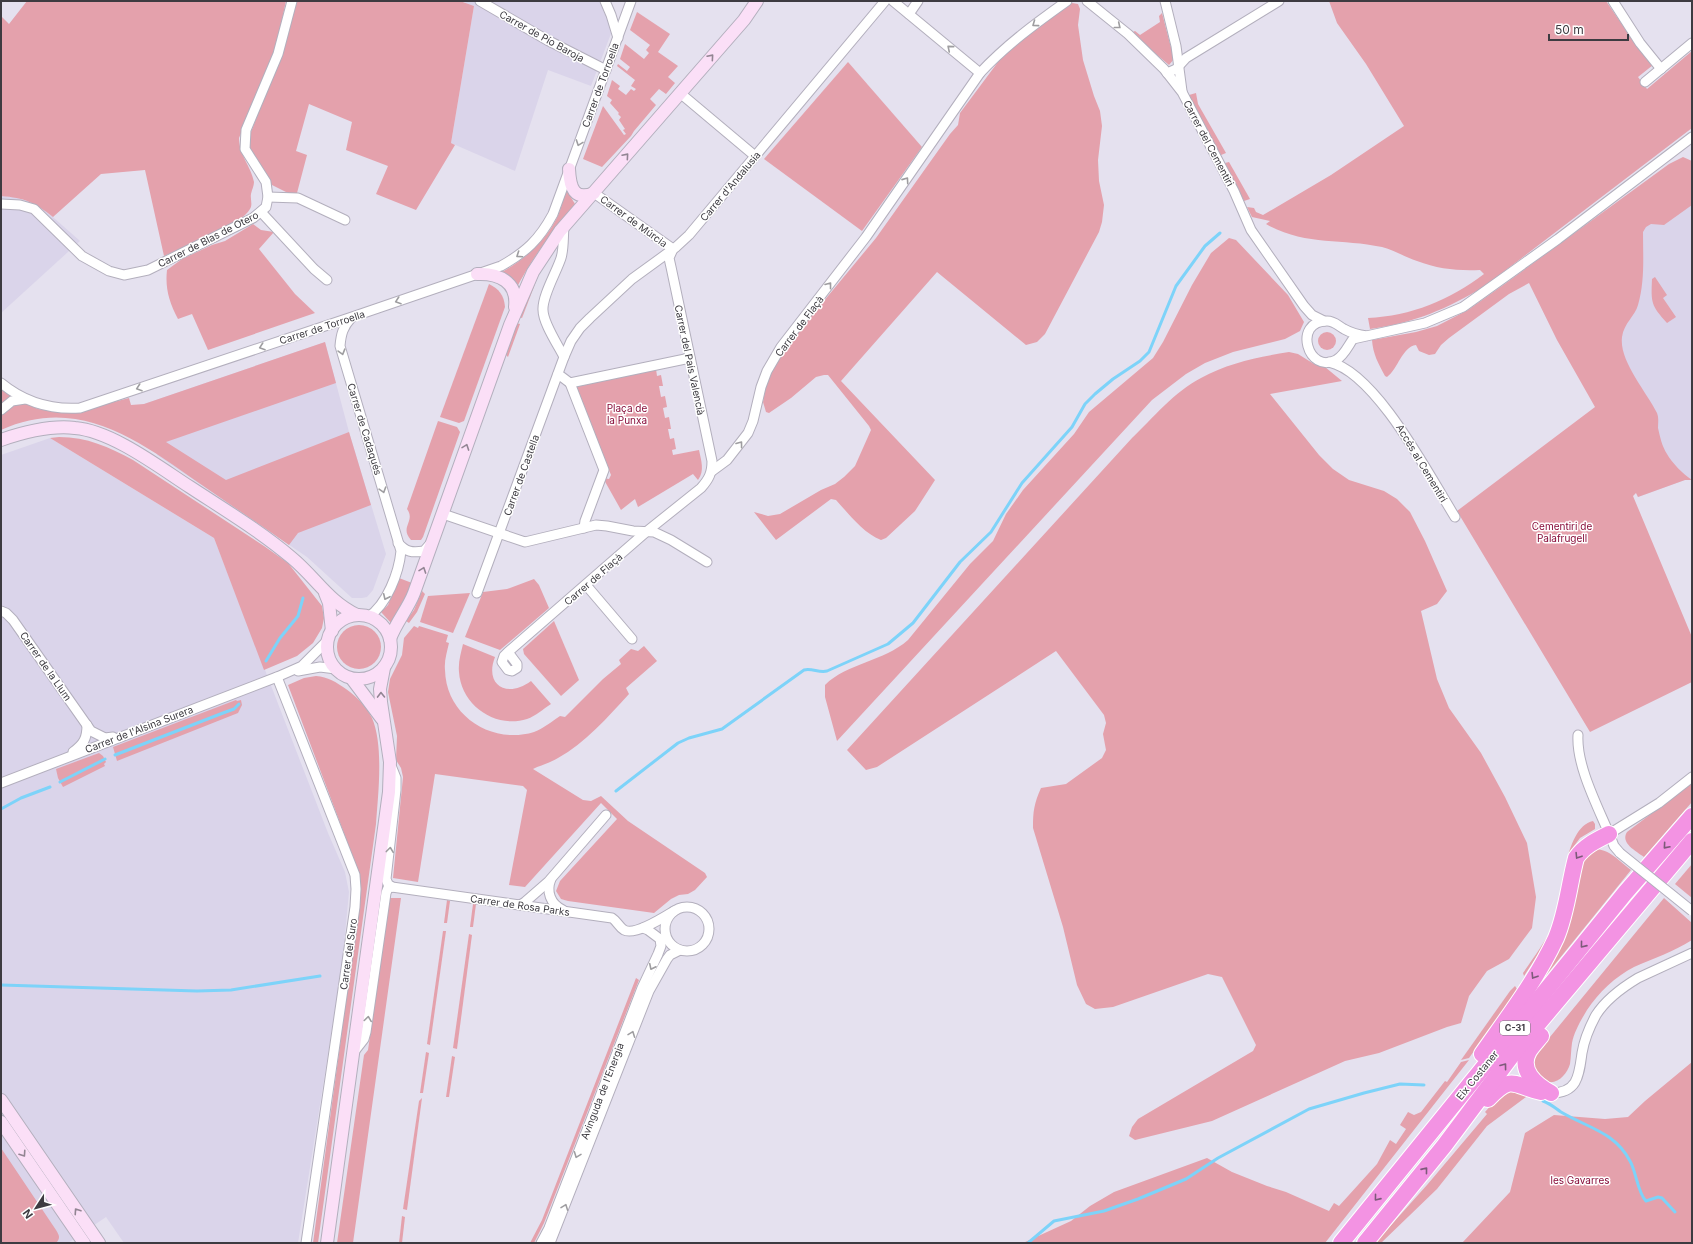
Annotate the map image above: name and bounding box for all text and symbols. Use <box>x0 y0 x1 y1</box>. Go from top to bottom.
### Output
street label: Carrer de Pío Baroja <box>498 8 586 64</box>
scale bar <box>1549 16 1628 42</box>
one-way arrow <box>1032 19 1039 27</box>
one-way arrow <box>1113 21 1120 28</box>
text: 50 m <box>1555 22 1584 37</box>
street label: Carrer de Torroella <box>579 41 621 129</box>
one-way arrow <box>948 46 955 53</box>
one-way arrow <box>707 55 714 62</box>
street label: Carrer del Cementiri <box>1181 98 1237 188</box>
one-way arrow <box>576 139 584 146</box>
street label: Carrer d'Andalusia <box>697 149 763 223</box>
one-way arrow <box>622 153 629 160</box>
one-way arrow <box>901 177 908 184</box>
street label: Carrer de Múrcia <box>598 193 670 249</box>
street label: Carrer de Blas de Otero <box>156 208 260 270</box>
one-way arrow <box>517 250 524 257</box>
one-way arrow <box>825 282 832 289</box>
street label: Carrer de Flaçà <box>772 293 826 359</box>
one-way arrow <box>395 297 402 305</box>
street label: Carrer del País Valencià <box>672 304 708 416</box>
street label: Carrer de Torroella <box>278 308 366 346</box>
one-way arrow <box>259 342 266 350</box>
one-way arrow <box>337 349 346 356</box>
street label: Carrer de Cadaqués <box>345 382 385 476</box>
one-way arrow <box>136 384 143 392</box>
park label: Plaça de la Punxa <box>607 402 647 426</box>
street label: Accés al Cementiri <box>1394 422 1450 504</box>
street label: Carrer de Castella <box>501 433 541 517</box>
one-way arrow <box>735 442 742 449</box>
one-way arrow <box>461 444 470 451</box>
one-way arrow <box>378 487 387 494</box>
park label: Cementiri de Palafrugell <box>1532 520 1592 544</box>
street label: Carrer de Flaçà <box>562 551 624 607</box>
one-way arrow <box>418 566 426 573</box>
one-way arrow <box>383 592 391 600</box>
street label: Carrer de la Llum <box>18 629 74 703</box>
one-way arrow <box>376 692 385 698</box>
street label: Carrer de l'Alsina Surera <box>83 703 195 755</box>
one-way arrow <box>1664 841 1671 848</box>
one-way arrow <box>385 847 394 853</box>
one-way arrow <box>1576 852 1583 859</box>
street label: Carrer de Rosa Parks <box>470 892 570 918</box>
street label: Carrer del Suro <box>337 918 359 990</box>
one-way arrow <box>1580 940 1587 948</box>
one-way arrow <box>649 963 656 971</box>
one-way arrow <box>1532 972 1539 979</box>
one-way arrow <box>363 1016 372 1022</box>
road number: C-31 <box>1500 1021 1530 1035</box>
one-way arrow <box>628 1030 636 1037</box>
street label: Avinguda de l'Energia <box>578 1041 626 1141</box>
street label: Eix Costaner <box>1454 1048 1501 1102</box>
one-way arrow <box>1499 1064 1506 1071</box>
one-way arrow <box>18 1150 26 1157</box>
one-way arrow <box>573 1152 581 1159</box>
one-way arrow <box>1420 1167 1427 1174</box>
park label: les Gavarres <box>1550 1174 1610 1186</box>
north arrow <box>16 1188 56 1228</box>
one-way arrow <box>1375 1194 1382 1201</box>
one-way arrow <box>561 1204 569 1211</box>
text: N <box>20 1206 36 1221</box>
one-way arrow <box>74 1208 82 1215</box>

